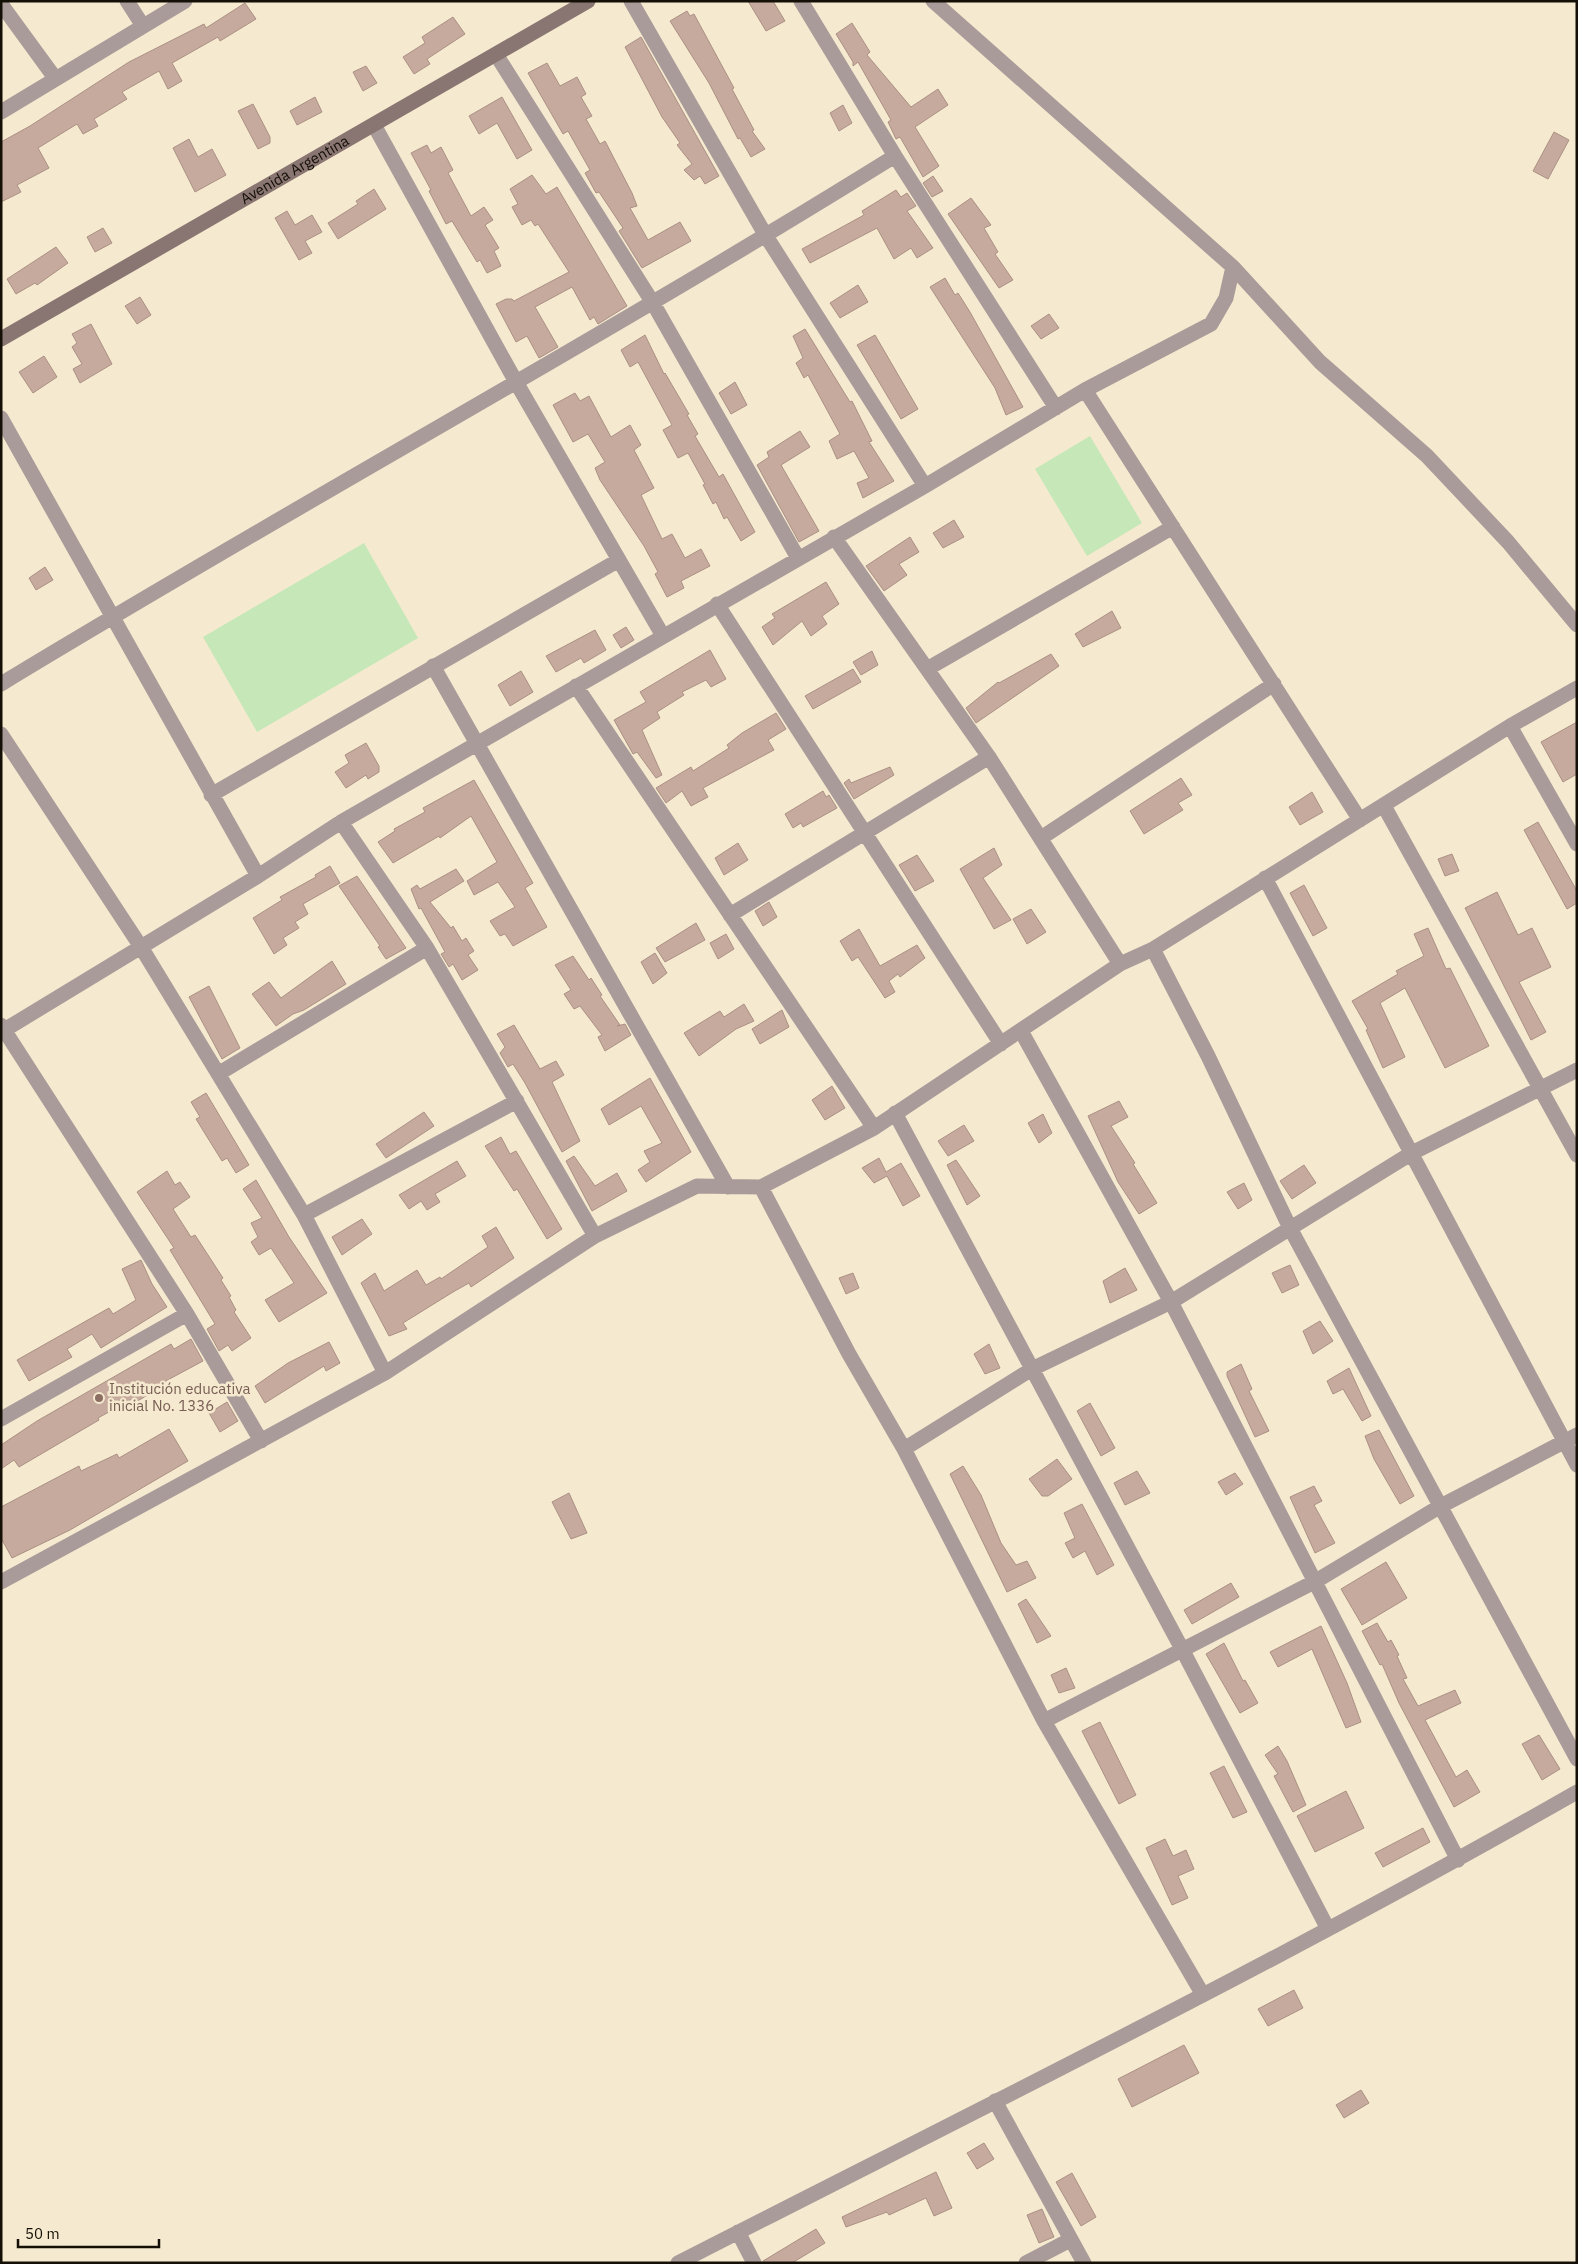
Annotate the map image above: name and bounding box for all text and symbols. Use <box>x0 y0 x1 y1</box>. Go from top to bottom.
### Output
street label: Avenida Argentina <box>237 131 352 208</box>
place label: Institución educativa inicial No. 1336 <box>109 1379 251 1415</box>
marker: Institución educativa inicial No. 1336 <box>93 1392 105 1404</box>
scale bar <box>18 2216 159 2248</box>
text: 50 m <box>25 2224 60 2243</box>

